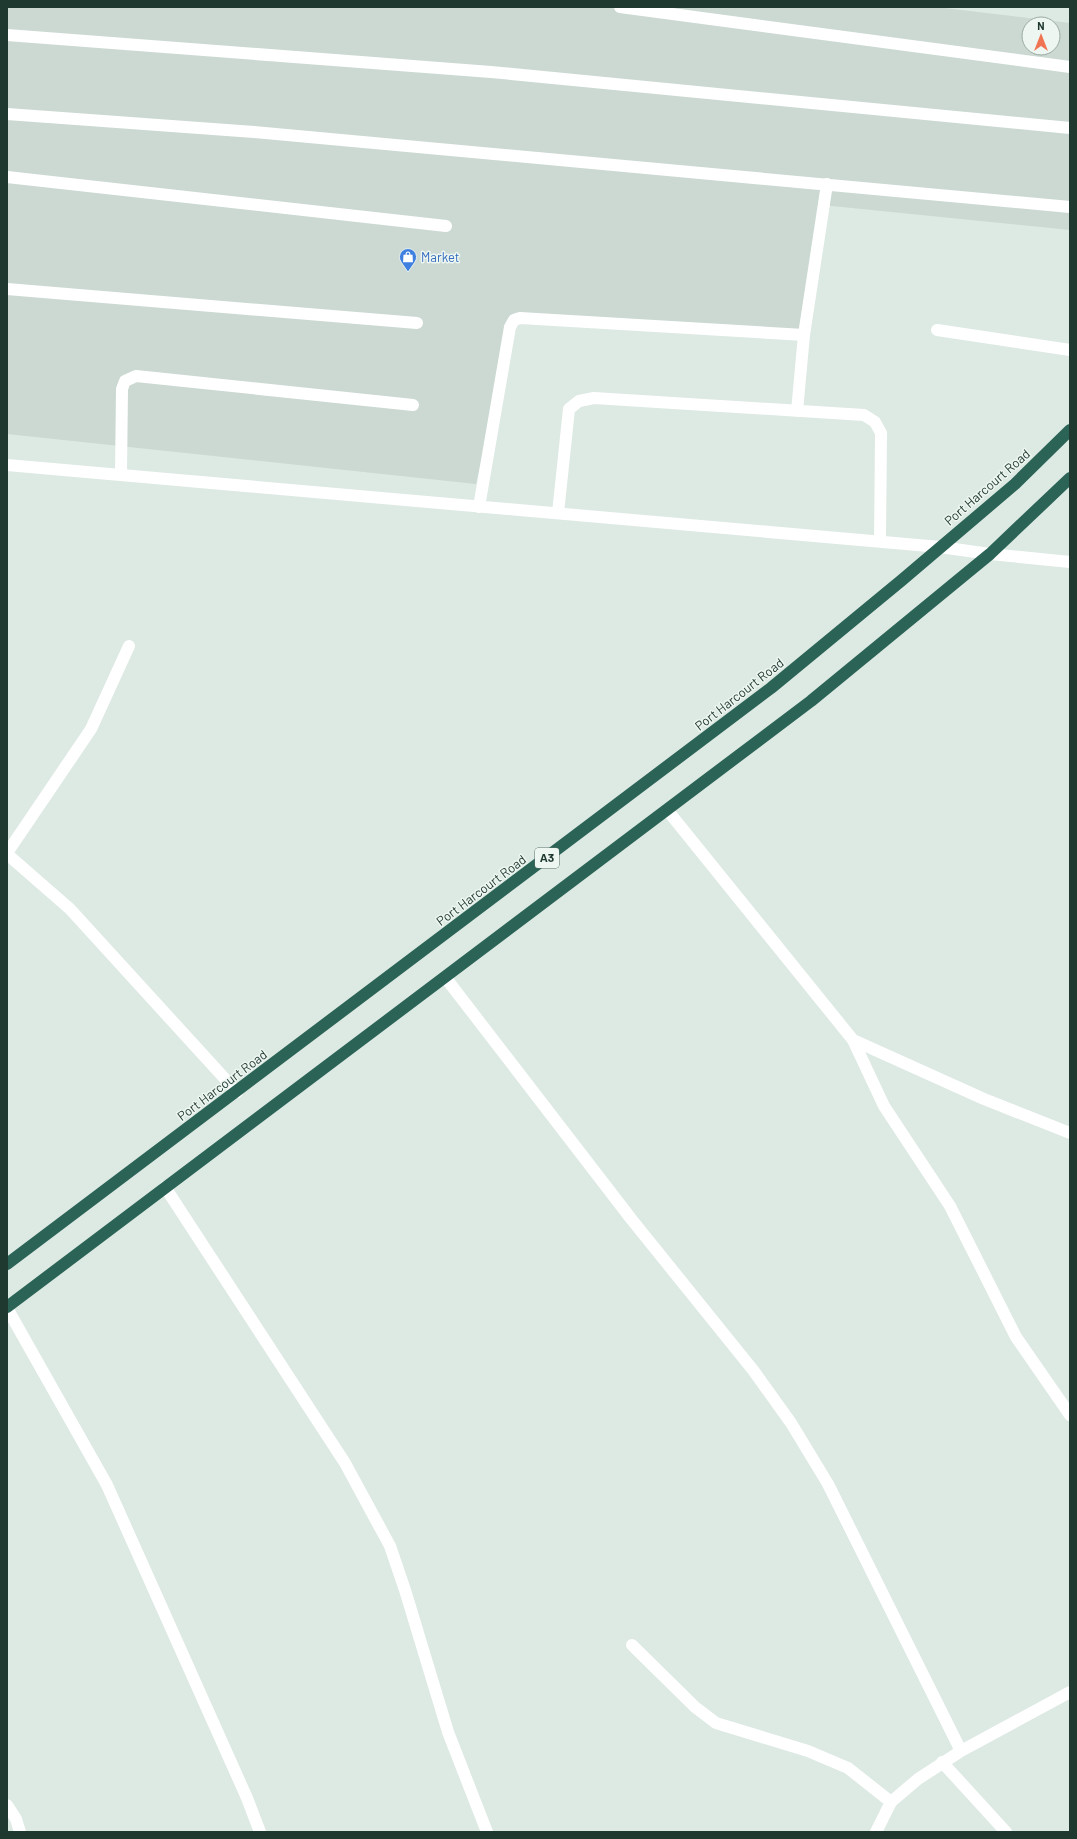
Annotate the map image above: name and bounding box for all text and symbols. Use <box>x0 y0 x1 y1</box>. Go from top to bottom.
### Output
north arrow <box>1021 16 1061 56</box>
text: N <box>1037 19 1045 32</box>
shop icon: Market <box>398 247 418 272</box>
place label: Market <box>421 249 460 265</box>
street label: Port Harcourt Road <box>941 445 1033 529</box>
street label: Port Harcourt Road <box>691 654 787 734</box>
road number: A3 <box>535 848 559 868</box>
street label: Port Harcourt Road <box>433 851 529 929</box>
street label: Port Harcourt Road <box>174 1046 270 1124</box>

